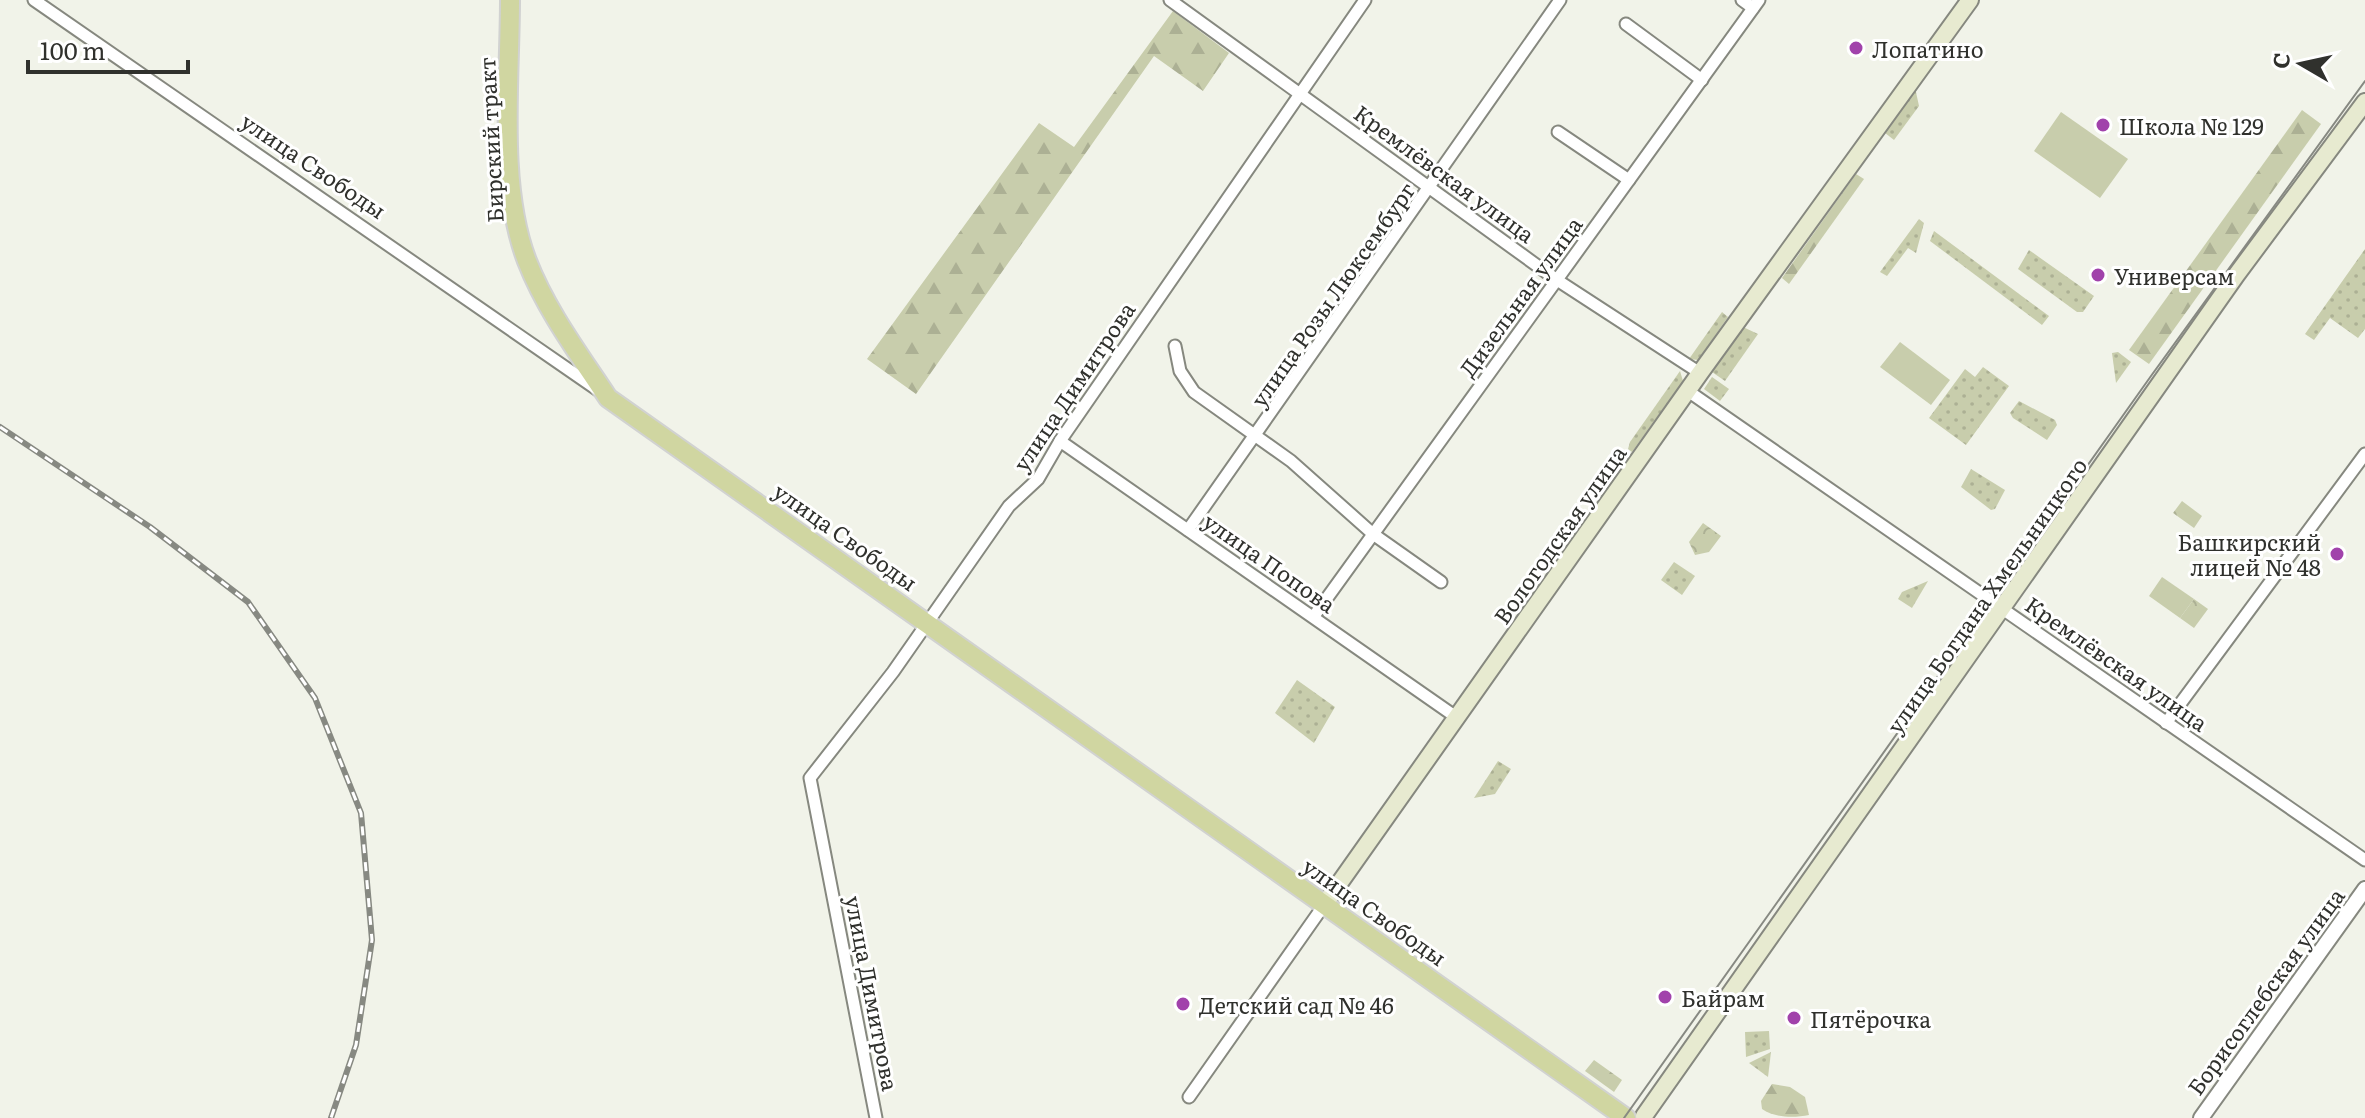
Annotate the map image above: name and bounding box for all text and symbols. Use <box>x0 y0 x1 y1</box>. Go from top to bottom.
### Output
scale bar <box>28 24 188 74</box>
north arrow <box>2261 24 2341 104</box>
text: 100 m <box>40 32 106 67</box>
place label: Лопатино <box>1872 32 1984 65</box>
marker: Лопатино <box>1847 39 1865 57</box>
text: С <box>2262 50 2297 71</box>
street label: Бирский тракт <box>469 56 511 224</box>
street label: Кремлёвская улица <box>1348 96 1542 250</box>
street label: улица Свободы <box>235 104 393 226</box>
place label: Школа № 129 <box>2119 109 2264 142</box>
marker: Школа № 129 <box>2094 116 2112 134</box>
street label: улица Розы Люксембург <box>1242 175 1422 413</box>
street label: Дизельная улица <box>1451 209 1590 383</box>
place label: Универсам <box>2114 259 2234 292</box>
marker: Универсам <box>2089 266 2107 284</box>
street label: улица Димитрова <box>1004 295 1142 477</box>
street label: Вологодская улица <box>1485 438 1633 630</box>
street label: улица Богдана Хмельницкого <box>1878 450 2094 740</box>
street label: улица Свободы <box>767 474 925 598</box>
street label: улица Попова <box>1197 504 1343 620</box>
place label: Башкирский лицей № 48 <box>2178 525 2321 583</box>
marker: Башкирский лицей № 48 <box>2328 545 2346 563</box>
street label: Кремлёвская улица <box>2019 587 2215 739</box>
street label: улица Свободы <box>1296 849 1454 973</box>
street label: Борисоглебская улица <box>2178 880 2352 1101</box>
street label: улица Димитрова <box>838 893 908 1094</box>
place label: Байрам <box>1681 981 1765 1014</box>
place label: Детский сад № 46 <box>1199 988 1394 1021</box>
marker: Байрам <box>1656 988 1674 1006</box>
marker: Детский сад № 46 <box>1174 995 1192 1013</box>
place label: Пятёрочка <box>1810 1002 1931 1035</box>
marker: Пятёрочка <box>1785 1009 1803 1027</box>

